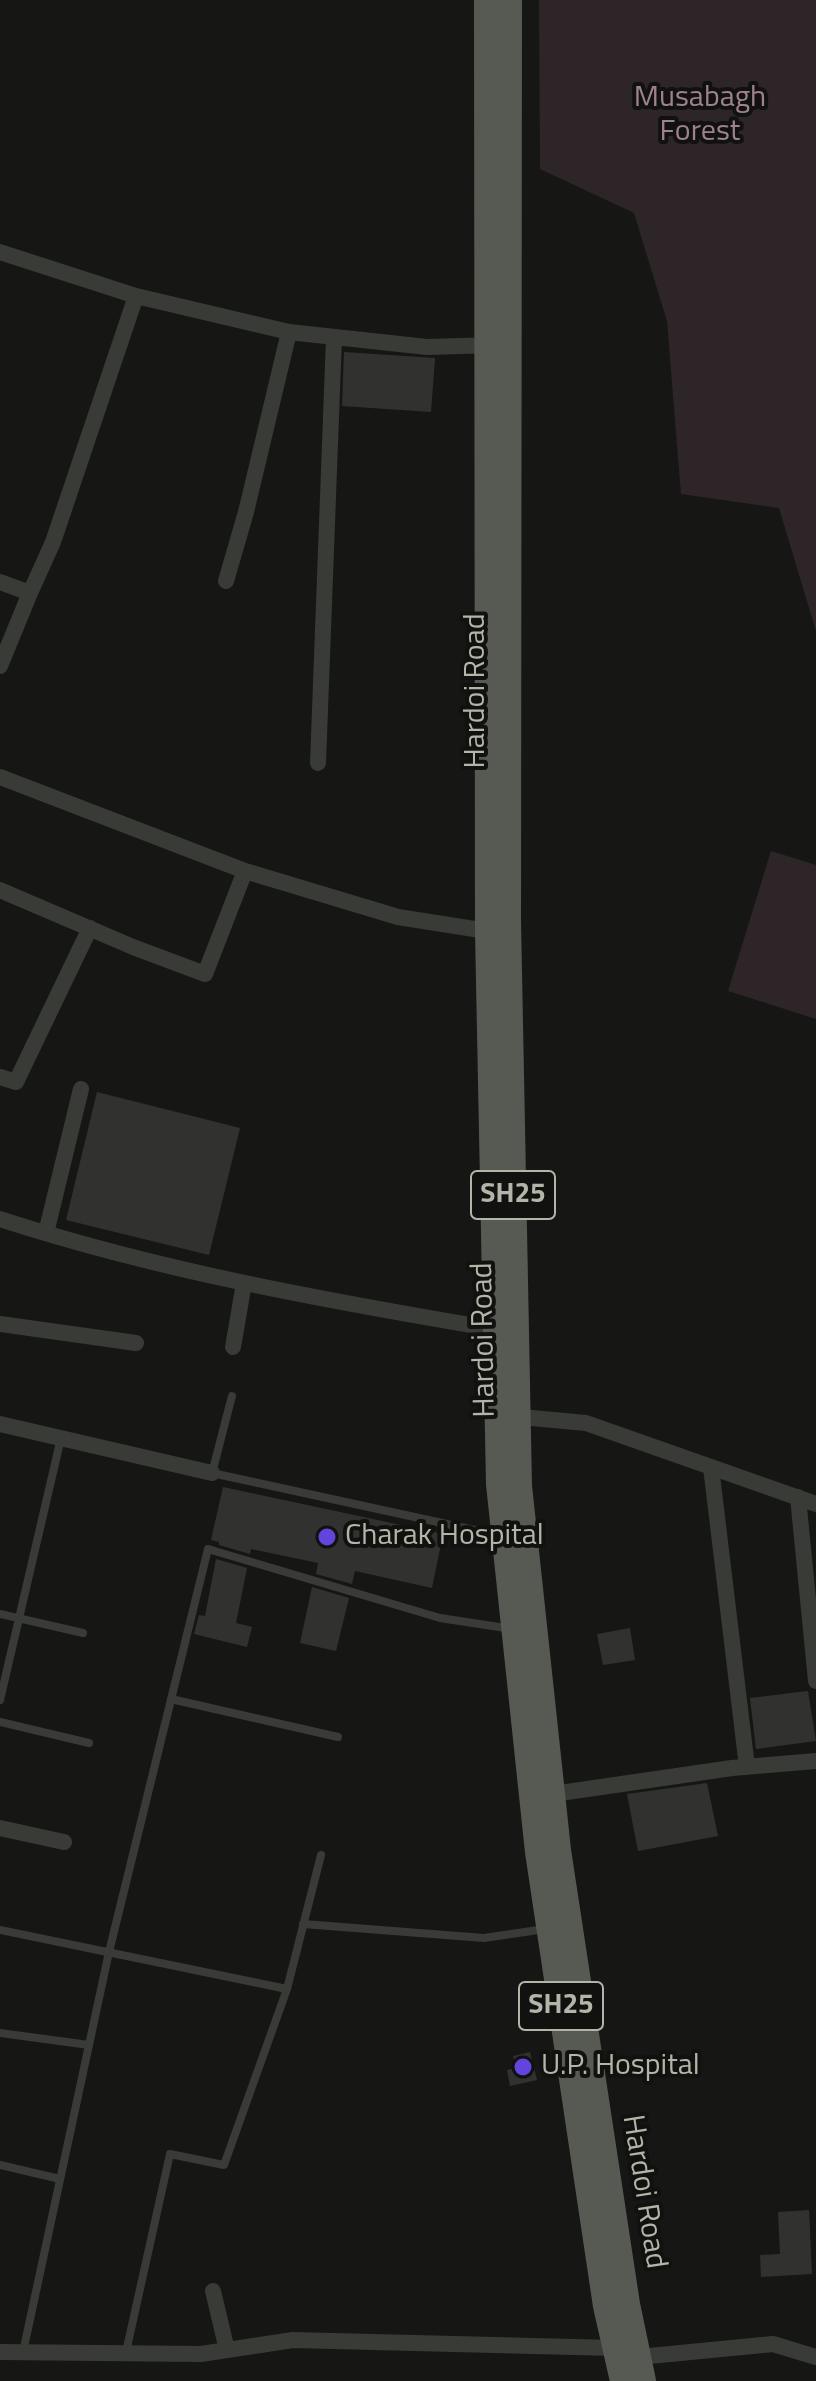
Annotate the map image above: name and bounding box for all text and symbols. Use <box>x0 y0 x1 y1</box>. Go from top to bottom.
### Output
park label: Musabagh Forest <box>634 81 766 152</box>
street label: Hardoi Road <box>459 613 495 769</box>
road number: SH25 <box>471 1171 555 1219</box>
street label: Hardoi Road <box>466 1262 504 1418</box>
place label: Charak Hospital <box>345 1519 544 1555</box>
marker: Charak Hospital <box>316 1526 338 1548</box>
road number: SH25 <box>519 1982 603 2030</box>
place label: U.P. Hospital <box>541 2049 700 2085</box>
marker: U.P. Hospital <box>512 2056 534 2078</box>
street label: Hardoi Road <box>613 2113 673 2271</box>

